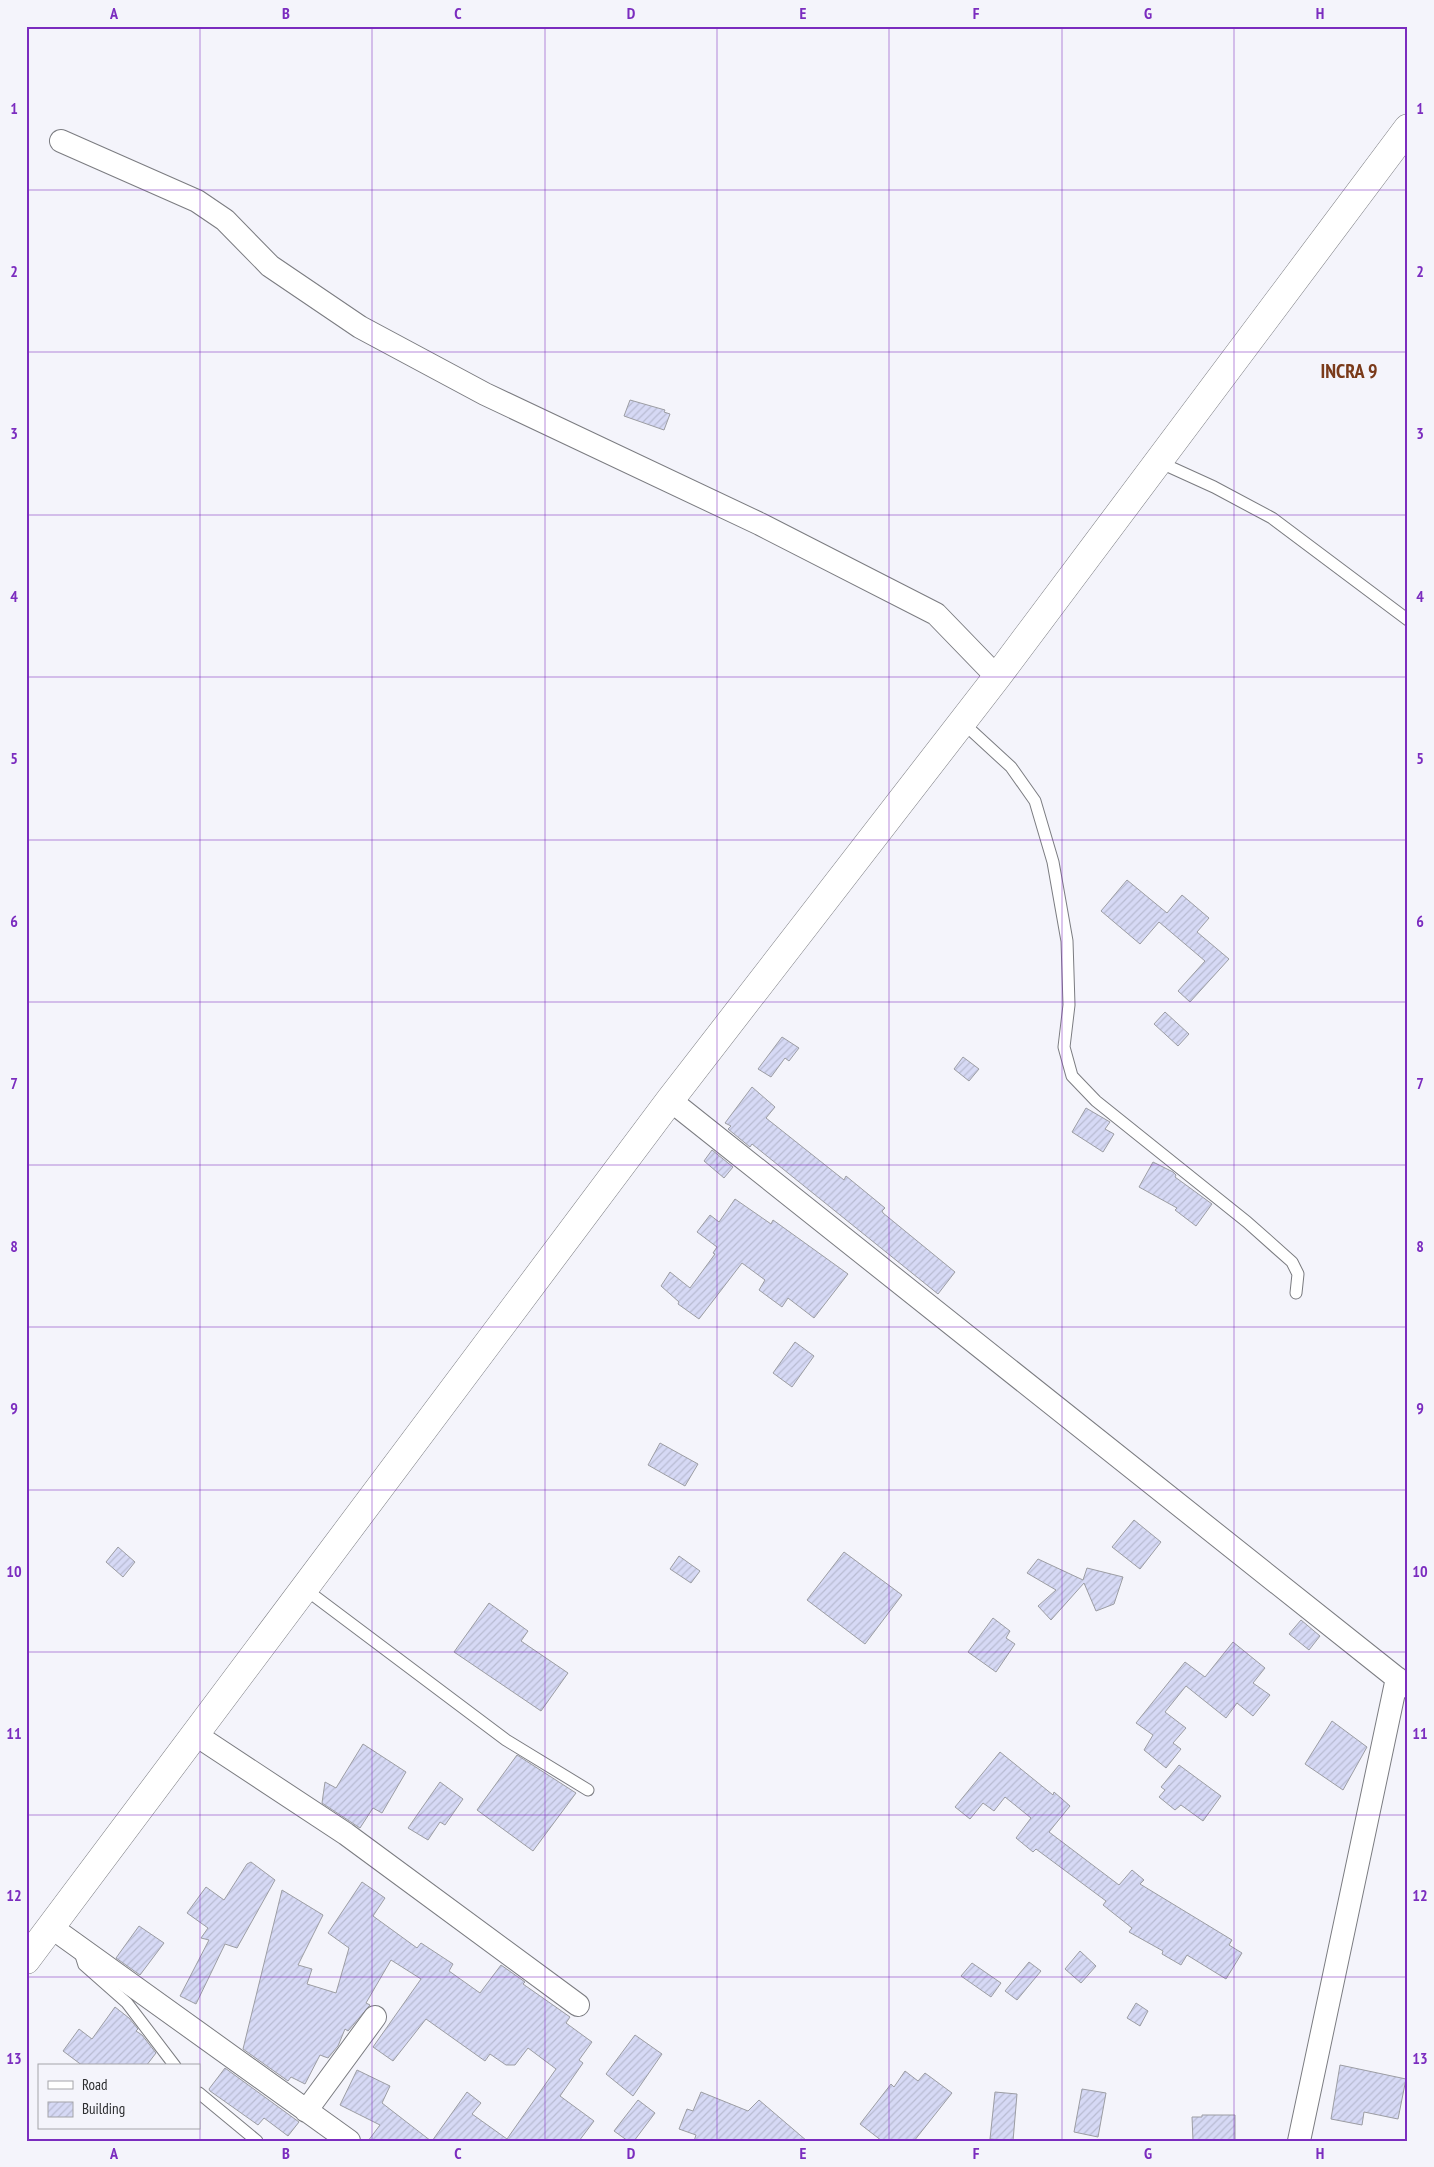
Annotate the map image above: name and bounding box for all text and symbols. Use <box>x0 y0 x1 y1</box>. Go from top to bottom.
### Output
text: A <box>109 3 119 23</box>
text: B <box>282 3 290 23</box>
text: C <box>454 3 462 23</box>
text: D <box>627 3 636 23</box>
text: E <box>800 3 807 23</box>
text: F <box>973 3 980 23</box>
text: G <box>1144 3 1152 23</box>
text: H <box>1316 3 1324 23</box>
text: 1 <box>10 98 18 118</box>
text: 1 <box>1416 98 1424 118</box>
text: 2 <box>10 261 18 281</box>
text: 2 <box>1416 261 1424 281</box>
district label: INCRA 9 <box>1320 358 1378 384</box>
text: 3 <box>10 423 18 443</box>
text: 3 <box>1416 423 1424 443</box>
text: 4 <box>10 586 18 606</box>
text: 4 <box>1416 586 1424 606</box>
text: 5 <box>10 748 18 768</box>
text: 5 <box>1416 748 1424 768</box>
text: 6 <box>10 911 18 931</box>
text: 6 <box>1416 911 1424 931</box>
text: 7 <box>10 1073 18 1093</box>
text: 7 <box>1416 1073 1424 1093</box>
text: 8 <box>10 1236 18 1256</box>
text: 8 <box>1416 1236 1424 1256</box>
text: 9 <box>10 1398 18 1418</box>
text: 9 <box>1416 1398 1424 1418</box>
text: 10 <box>6 1561 22 1581</box>
text: 10 <box>1412 1561 1428 1581</box>
text: 11 <box>6 1723 22 1743</box>
text: 11 <box>1412 1723 1428 1743</box>
text: 12 <box>6 1885 22 1905</box>
text: 12 <box>1412 1885 1428 1905</box>
text: 13 <box>6 2048 22 2068</box>
text: 13 <box>1412 2048 1428 2068</box>
legend <box>38 2064 200 2130</box>
text: Road <box>82 2075 108 2094</box>
text: Building <box>82 2099 125 2118</box>
text: A <box>109 2143 119 2163</box>
text: B <box>282 2143 290 2163</box>
text: C <box>454 2143 462 2163</box>
text: D <box>627 2143 636 2163</box>
text: E <box>800 2143 807 2163</box>
text: F <box>973 2143 980 2163</box>
text: G <box>1144 2143 1152 2163</box>
text: H <box>1316 2143 1324 2163</box>

